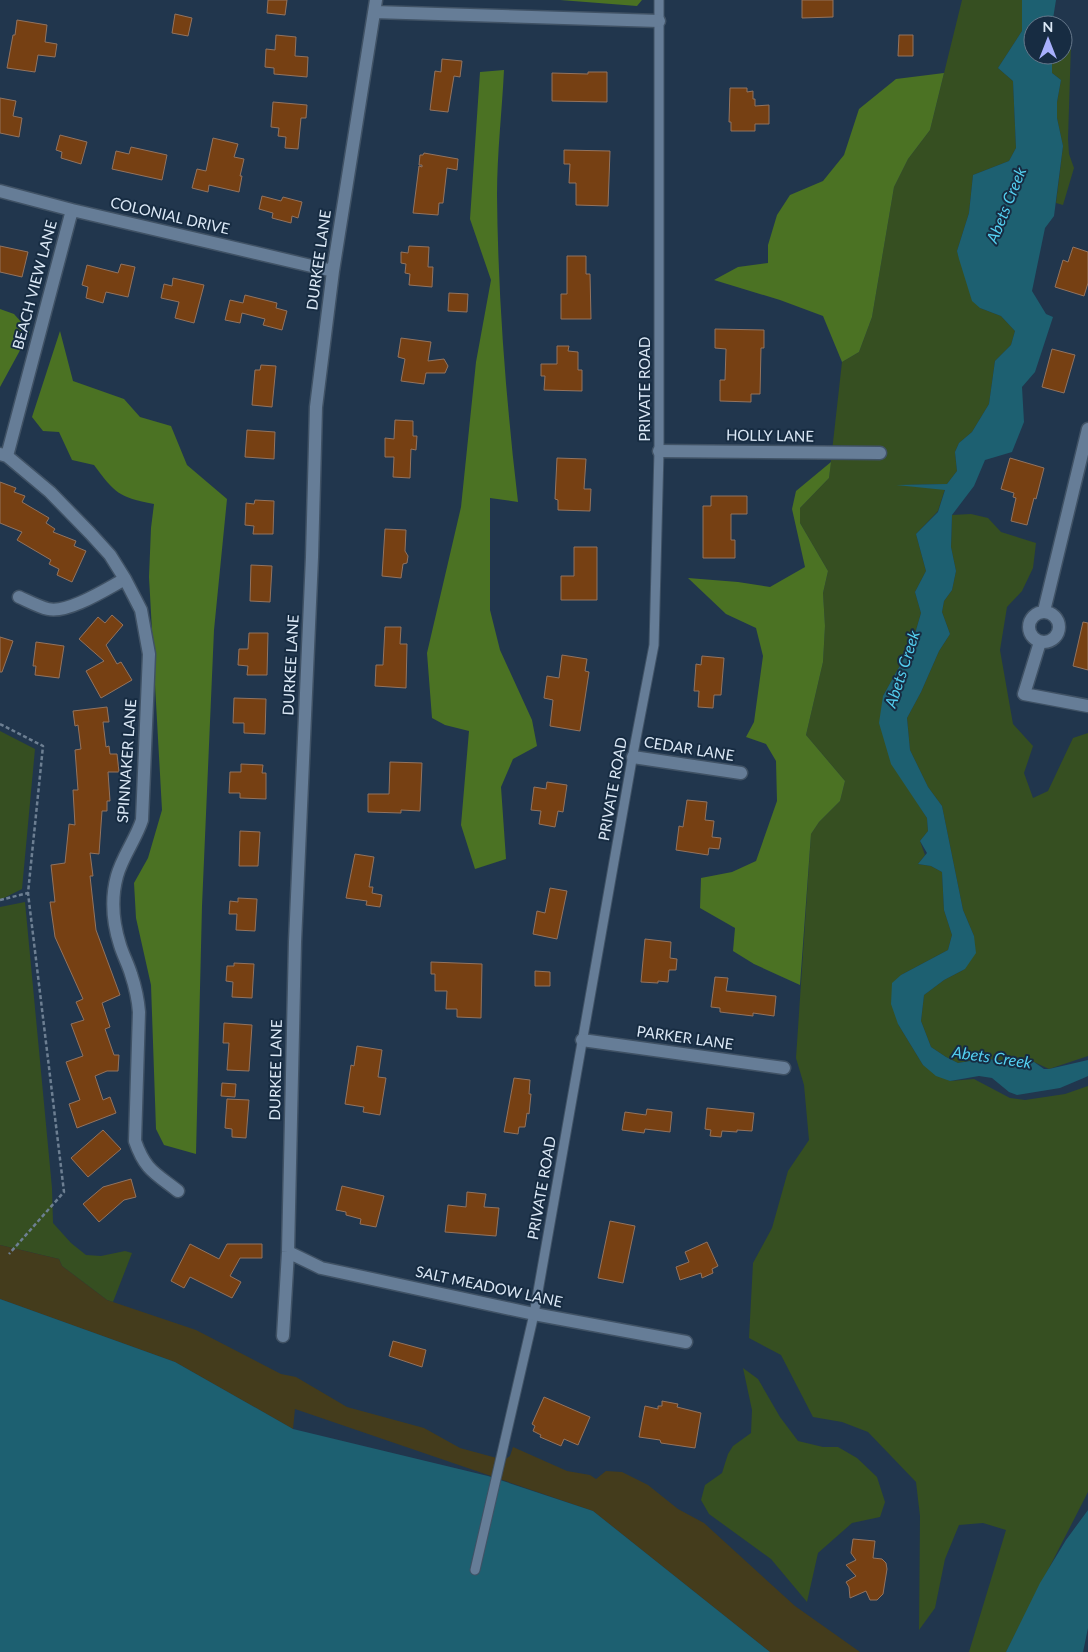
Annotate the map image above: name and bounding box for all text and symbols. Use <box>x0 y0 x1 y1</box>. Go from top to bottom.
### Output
north arrow <box>1023 15 1073 65</box>
text: N <box>1043 18 1053 35</box>
water label: Abets Creek <box>981 164 1029 246</box>
street label: COLONIAL DRIVE <box>109 193 232 237</box>
street label: DURKEE LANE <box>302 209 334 311</box>
street label: BEACH VIEW LANE <box>8 218 60 351</box>
street label: PRIVATE ROAD <box>635 337 653 441</box>
street label: HOLLY LANE <box>726 425 814 445</box>
street label: DURKEE LANE <box>278 614 302 716</box>
water label: Abets Creek <box>880 628 923 711</box>
street label: SPINNAKER LANE <box>113 698 139 824</box>
street label: CEDAR LANE <box>643 732 736 764</box>
street label: PRIVATE ROAD <box>594 736 630 842</box>
street label: DURKEE LANE <box>265 1019 285 1121</box>
street label: PARKER LANE <box>636 1021 735 1053</box>
water label: Abets Creek <box>950 1041 1033 1072</box>
street label: PRIVATE ROAD <box>523 1135 559 1241</box>
street label: SALT MEADOW LANE <box>414 1262 564 1310</box>

